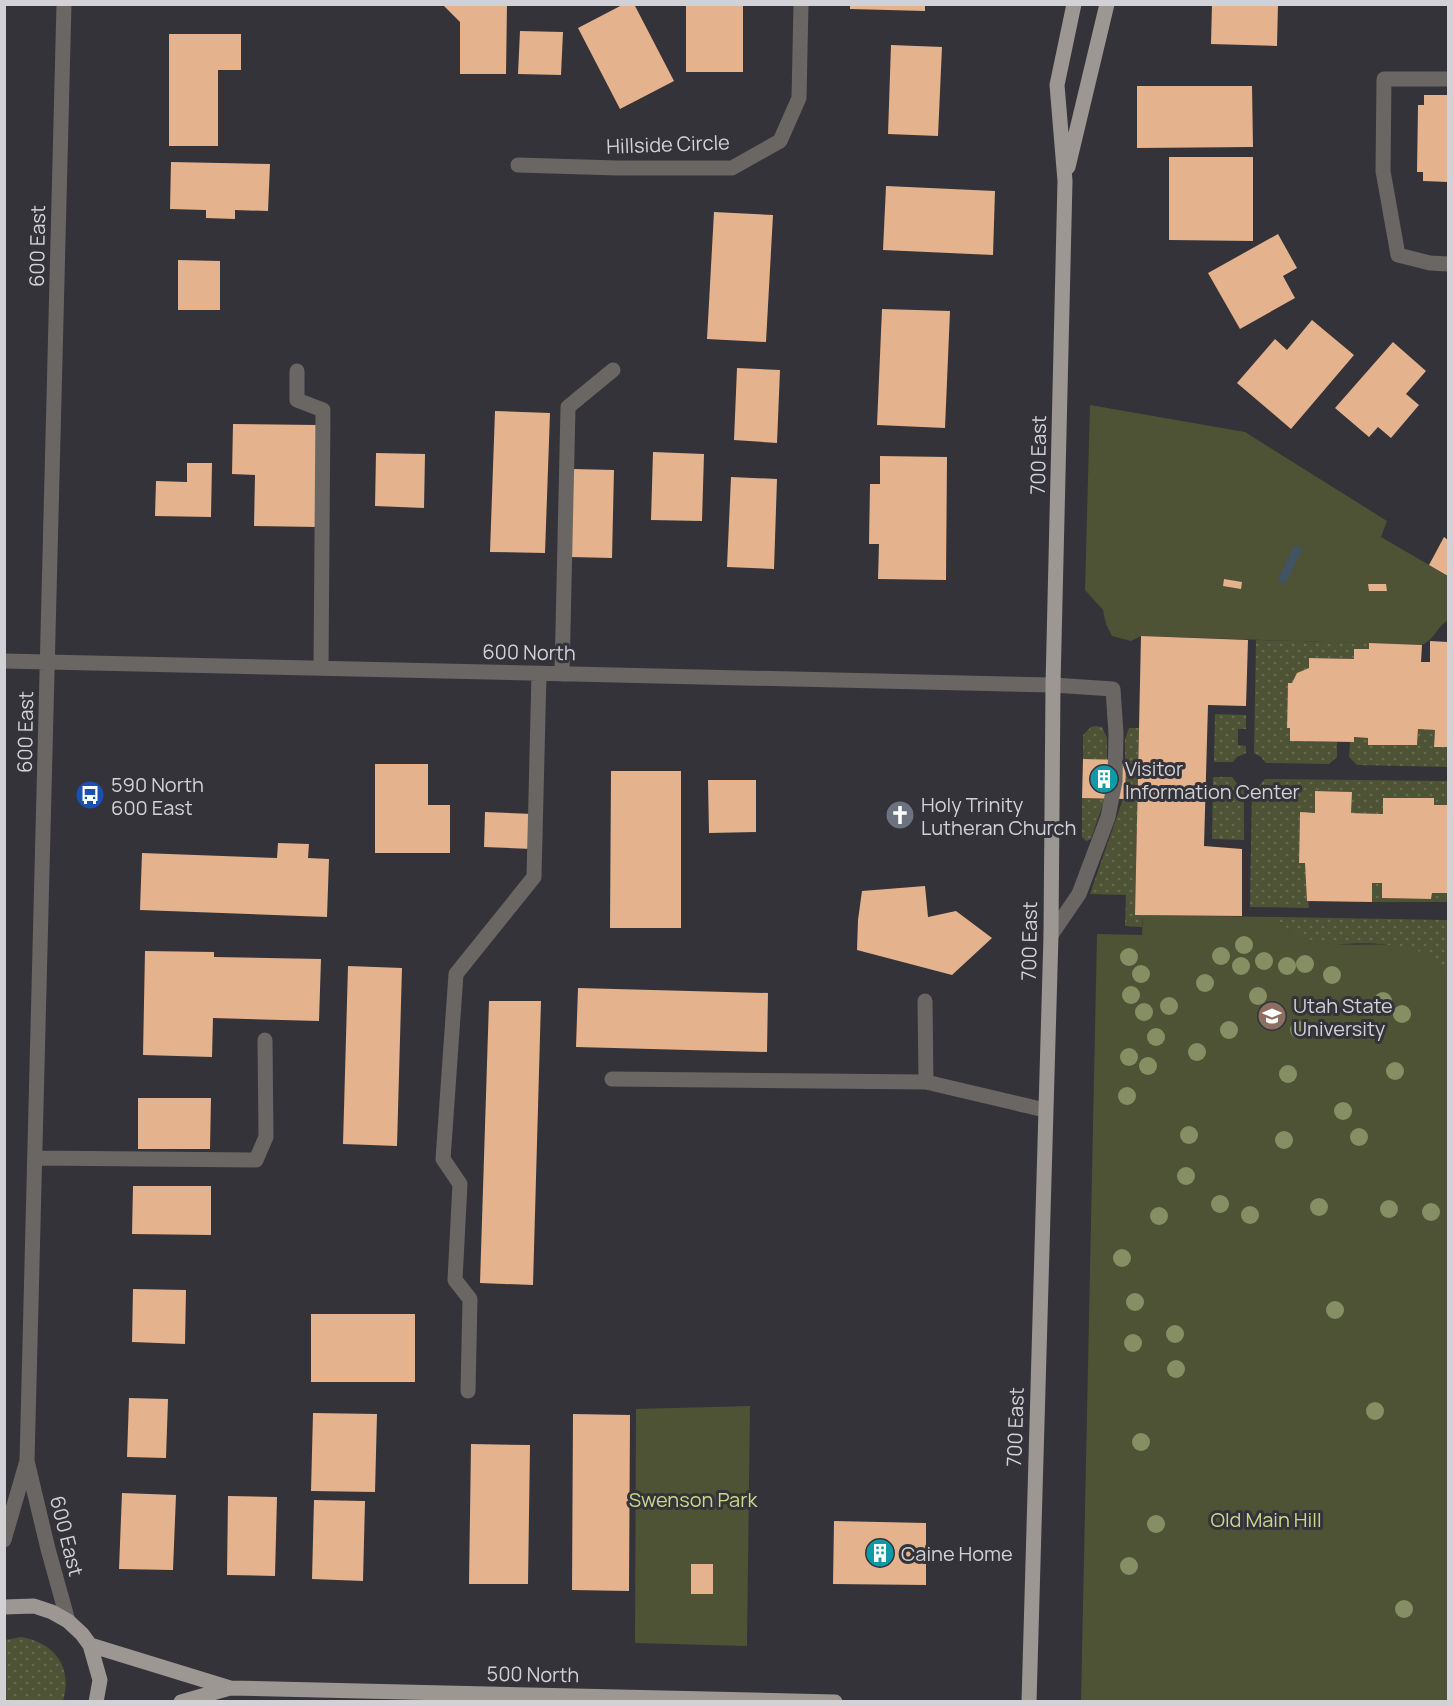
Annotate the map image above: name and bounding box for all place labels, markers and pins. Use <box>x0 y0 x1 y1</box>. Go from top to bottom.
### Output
place label: Visitor Information Center <box>1125 755 1300 805</box>
building icon: Visitor Information Center <box>1088 763 1120 795</box>
place label: 590 North 600 East <box>111 771 204 821</box>
bus stop icon: 590 North 600 East <box>74 779 106 811</box>
place label: Holy Trinity Lutheran Church <box>921 791 1077 841</box>
church icon: Holy Trinity Lutheran Church <box>884 799 916 831</box>
place label: Utah State University <box>1293 992 1393 1042</box>
school or university icon: Utah State University <box>1256 1000 1288 1032</box>
building icon: Caine Home <box>864 1537 896 1569</box>
place label: Caine Home <box>901 1540 1013 1567</box>

